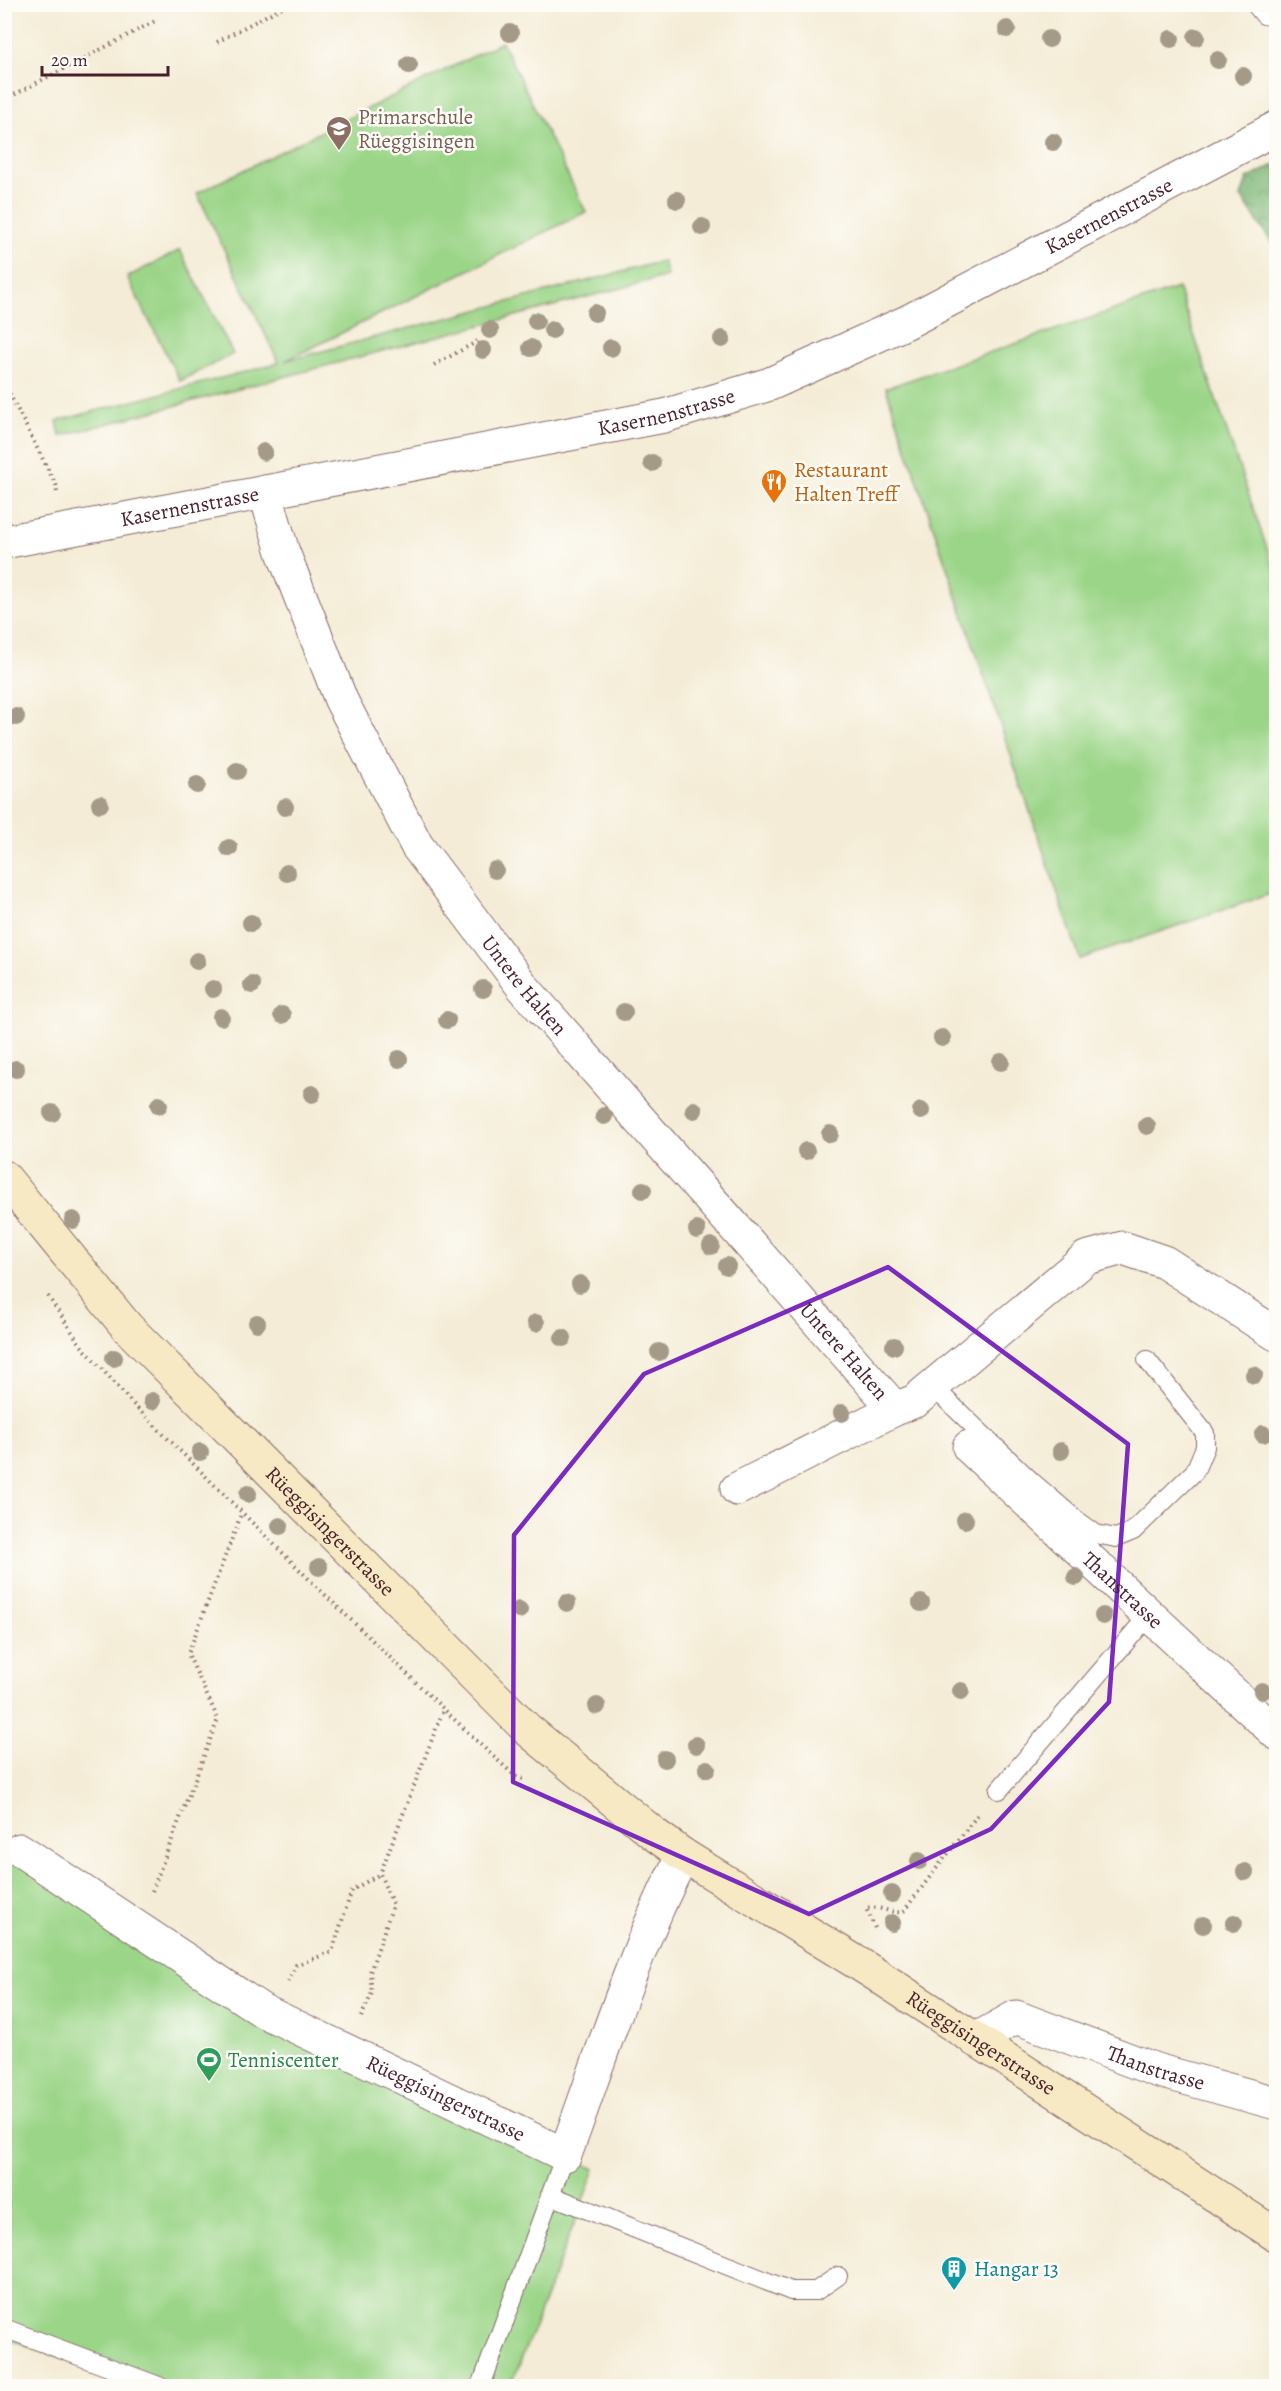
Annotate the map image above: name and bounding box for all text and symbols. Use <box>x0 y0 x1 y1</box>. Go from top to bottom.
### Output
scale bar <box>42 39 168 77</box>
text: 20 m <box>51 48 88 72</box>
place label: Primarschule Rüeggisingen <box>358 103 475 155</box>
school or university icon: Primarschule Rüeggisingen <box>324 114 354 152</box>
street label: Kasernenstrasse <box>1040 171 1177 261</box>
street label: Kasernenstrasse <box>595 381 738 442</box>
place label: Restaurant Halten Treff <box>794 456 901 508</box>
restaurant icon: Restaurant Halten Treff <box>759 467 789 505</box>
street label: Kasernenstrasse <box>118 480 261 533</box>
street label: Untere Halten <box>475 930 573 1041</box>
street label: Untere Halten <box>793 1296 895 1406</box>
street label: Rüeggisingerstrasse <box>259 1460 401 1602</box>
street label: Thanstrasse <box>1076 1545 1169 1635</box>
street label: Rüeggisingerstrasse <box>901 1984 1061 2102</box>
street label: Thanstrasse <box>1103 2039 1208 2097</box>
sports icon: Tenniscenter <box>194 2045 224 2083</box>
place label: Tenniscenter <box>228 2046 339 2074</box>
street label: Rüeggisingerstrasse <box>362 2048 530 2148</box>
building icon: Hangar 13 <box>939 2254 969 2292</box>
place label: Hangar 13 <box>974 2255 1059 2283</box>

